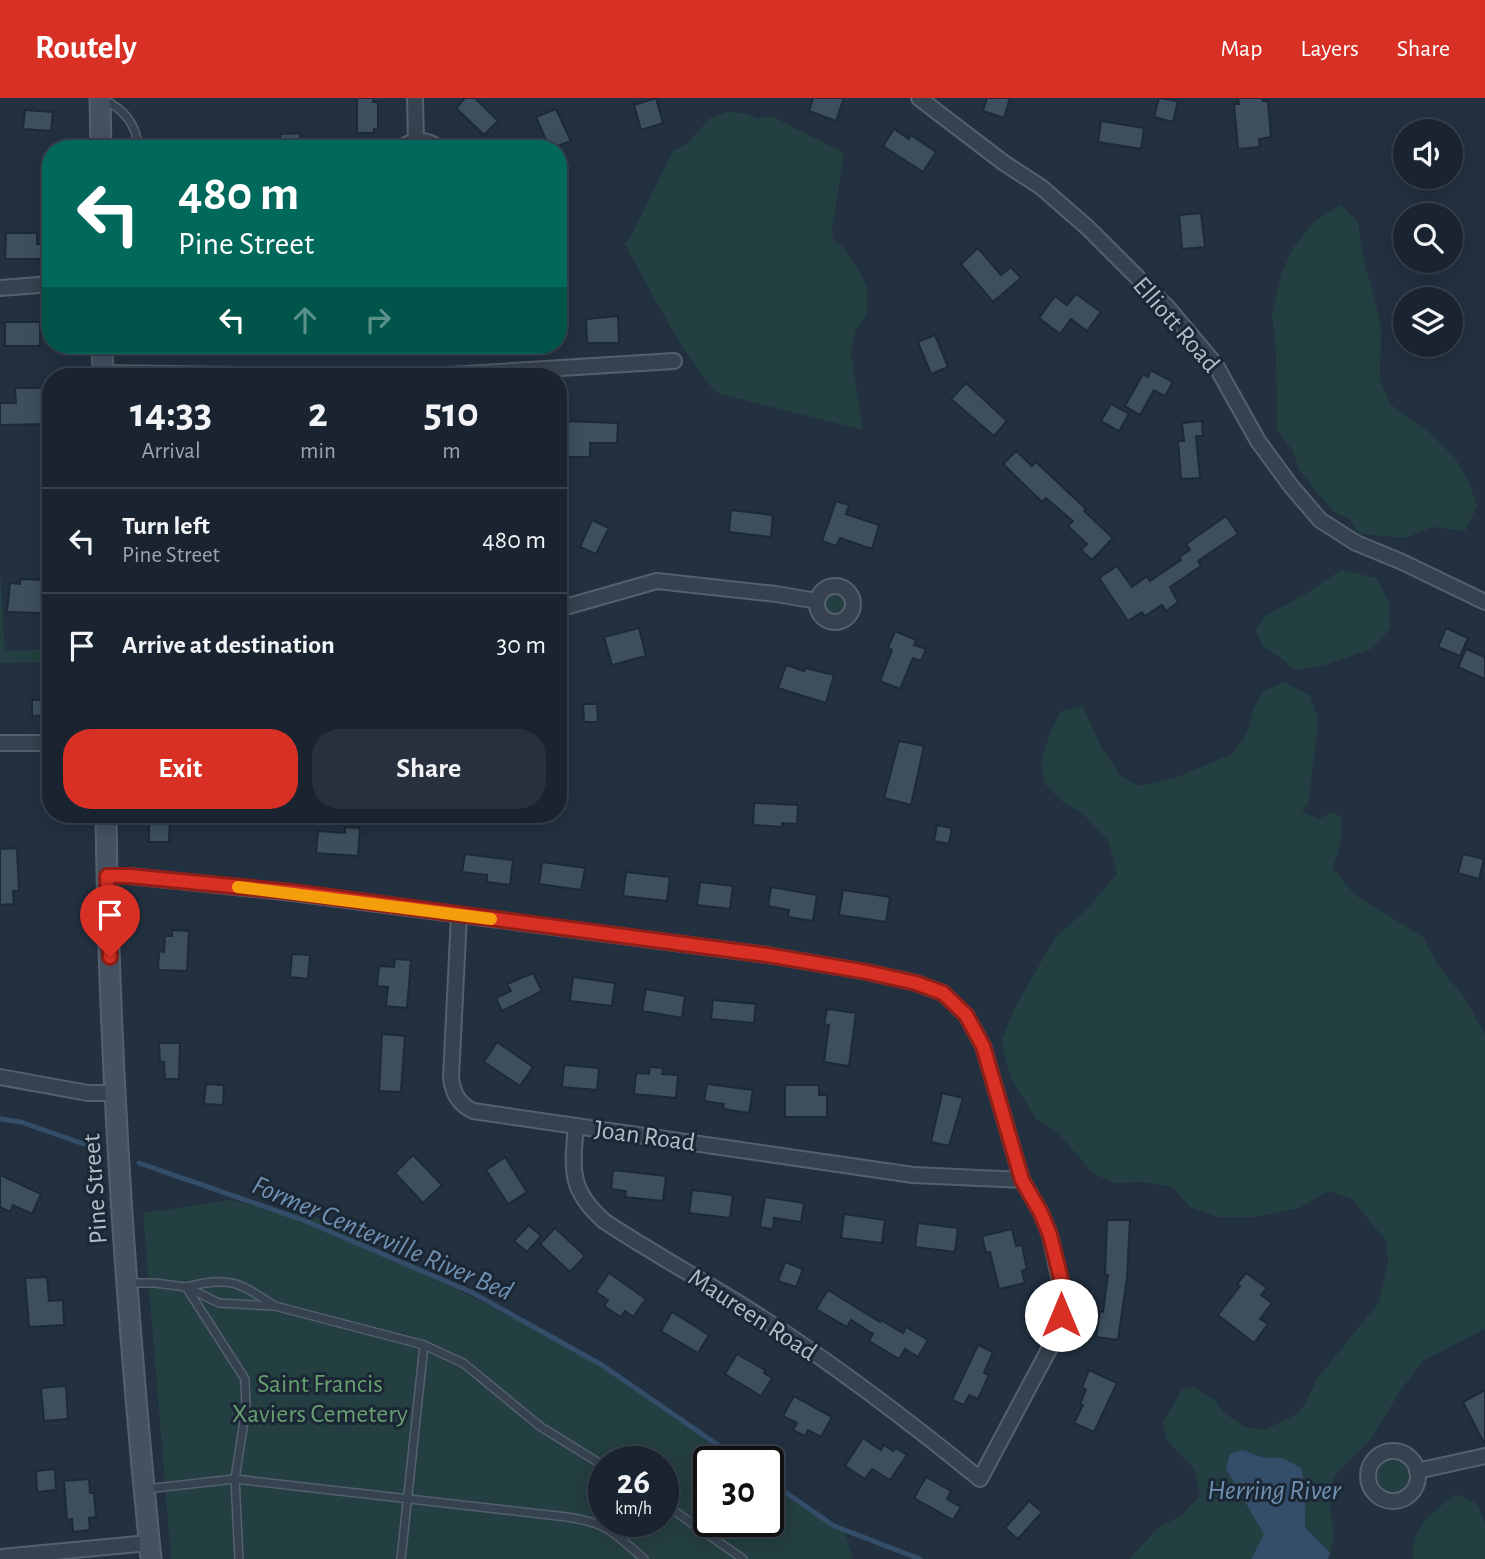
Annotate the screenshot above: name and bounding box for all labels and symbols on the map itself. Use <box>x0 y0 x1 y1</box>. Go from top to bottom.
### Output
street label: Elliott Road <box>1128 272 1224 377</box>
pin <box>80 885 140 957</box>
street label: Joan Road <box>593 1116 697 1156</box>
street label: Pine Street <box>78 1133 112 1245</box>
water label: Former Centerville River Bed <box>248 1171 516 1306</box>
street label: Maureen Road <box>684 1264 821 1366</box>
position arrow <box>1024 1278 1098 1352</box>
park label: Saint Francis Xaviers Cemetery <box>232 1371 408 1427</box>
speed limit sign: 30 <box>693 1446 784 1537</box>
water label: Herring River <box>1207 1477 1342 1505</box>

